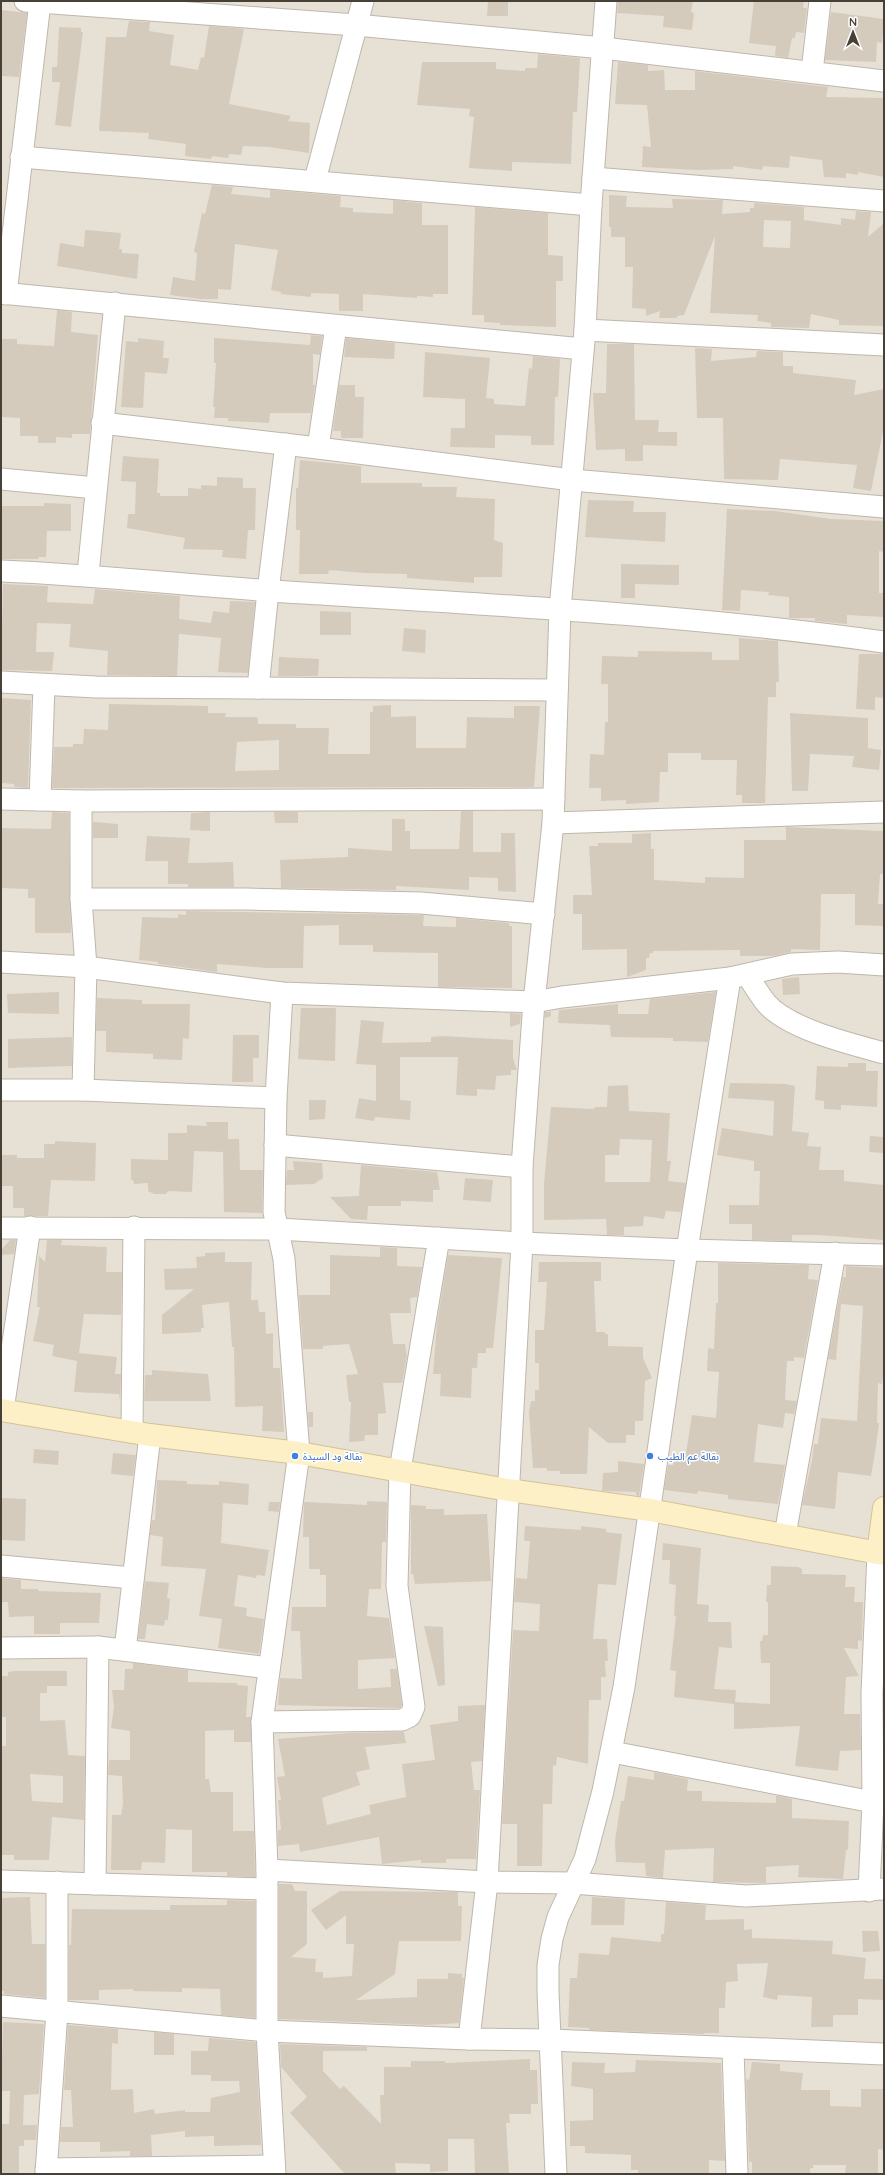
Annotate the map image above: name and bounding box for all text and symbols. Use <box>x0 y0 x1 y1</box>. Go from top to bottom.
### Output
north arrow <box>833 12 873 52</box>
text: N <box>849 15 857 29</box>
place label: بقالة ود السيدة <box>303 1450 363 1463</box>
place label: بقالة عم الطيب <box>658 1450 719 1464</box>
marker: بقالة ود السيدة <box>290 1451 300 1461</box>
marker: بقالة عم الطيب <box>645 1451 655 1461</box>

